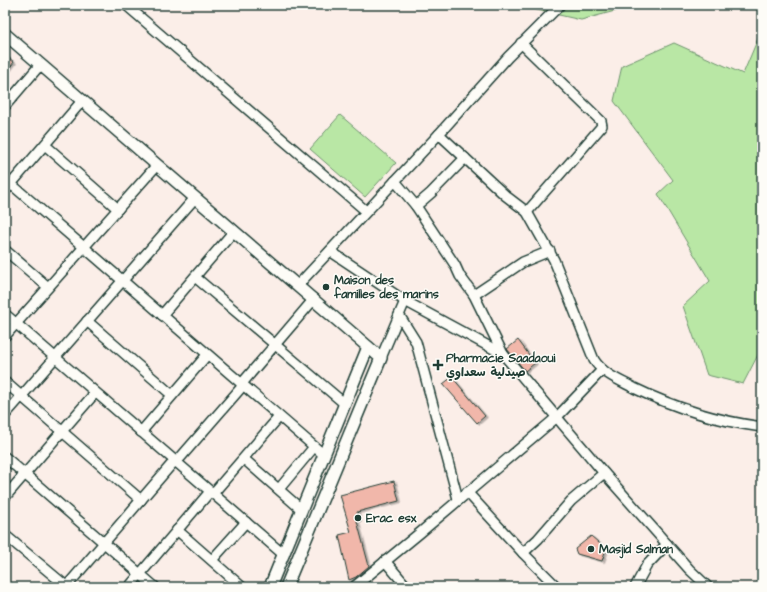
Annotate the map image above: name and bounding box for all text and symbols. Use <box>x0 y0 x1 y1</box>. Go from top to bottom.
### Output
place label: Maison des familles des marins <box>333 272 439 303</box>
marker: Maison des familles des marins <box>321 282 331 292</box>
place label: Pharmacie Saadaoui صيدلية سعداوي <box>446 350 555 381</box>
marker: Pharmacie Saadaoui صيدلية سعداوي <box>433 360 443 370</box>
place label: Erac esx <box>366 510 417 527</box>
marker: Erac esx <box>353 513 363 523</box>
place label: Masjid Salman <box>599 541 673 559</box>
marker: Masjid Salman <box>586 544 596 554</box>

